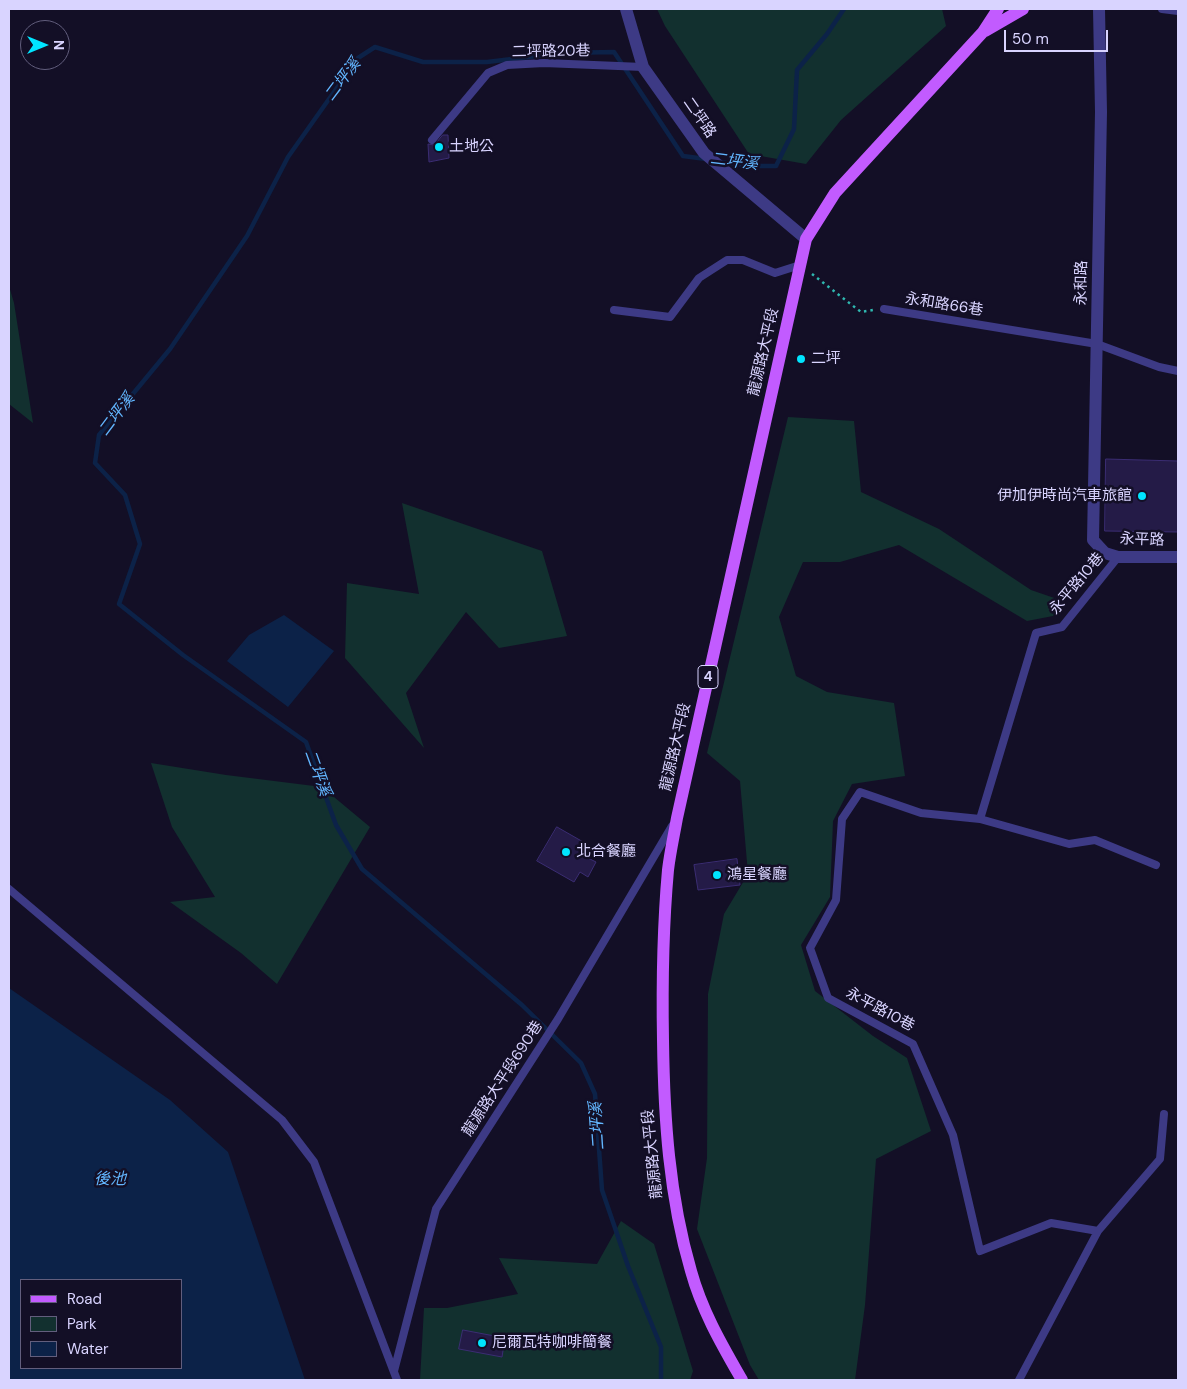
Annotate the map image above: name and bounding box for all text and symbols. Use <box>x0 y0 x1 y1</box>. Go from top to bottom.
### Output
north arrow <box>20 20 70 70</box>
scale bar <box>1007 20 1111 52</box>
text: 50 m <box>1012 29 1049 49</box>
text: N <box>50 40 68 50</box>
street label: 二坪路20巷 <box>511 42 591 62</box>
water label: 二坪溪 <box>321 55 365 105</box>
street label: 二坪路 <box>679 94 719 142</box>
place label: 土地公 <box>449 138 494 156</box>
marker: 土地公 <box>433 141 445 153</box>
water label: 二坪溪 <box>709 150 759 174</box>
street label: 永和路 <box>1073 260 1091 306</box>
street label: 永和路66巷 <box>904 290 984 320</box>
street label: 龍源路大平段 <box>745 306 783 398</box>
place label: 二坪 <box>811 350 841 368</box>
marker: 二坪 <box>795 353 807 365</box>
water label: 二坪溪 <box>95 390 139 440</box>
place label: 伊加伊時尚汽車旅館 <box>997 487 1132 505</box>
marker: 伊加伊時尚汽車旅館 <box>1136 490 1148 502</box>
street label: 永平路 <box>1119 530 1165 550</box>
street label: 永平路10巷 <box>1046 550 1108 618</box>
road number: 4 <box>698 666 718 689</box>
street label: 龍源路大平段 <box>657 701 695 793</box>
water label: 二坪溪 <box>300 747 334 799</box>
place label: 北合餐廳 <box>576 843 636 861</box>
marker: 北合餐廳 <box>560 846 572 858</box>
place label: 鴻星餐廳 <box>727 866 787 884</box>
marker: 鴻星餐廳 <box>711 869 723 881</box>
street label: 永平路10巷 <box>843 984 917 1036</box>
street label: 龍源路大平段690巷 <box>459 1018 547 1140</box>
water label: 二坪溪 <box>587 1101 609 1151</box>
street label: 龍源路大平段 <box>639 1108 667 1200</box>
water label: 後池 <box>94 1170 126 1190</box>
legend <box>20 1279 182 1369</box>
text: Road <box>67 1289 102 1309</box>
text: Park <box>67 1314 97 1334</box>
place label: 尼爾瓦特咖啡簡餐 <box>492 1334 612 1352</box>
marker: 尼爾瓦特咖啡簡餐 <box>476 1337 488 1349</box>
text: Water <box>67 1339 108 1359</box>

